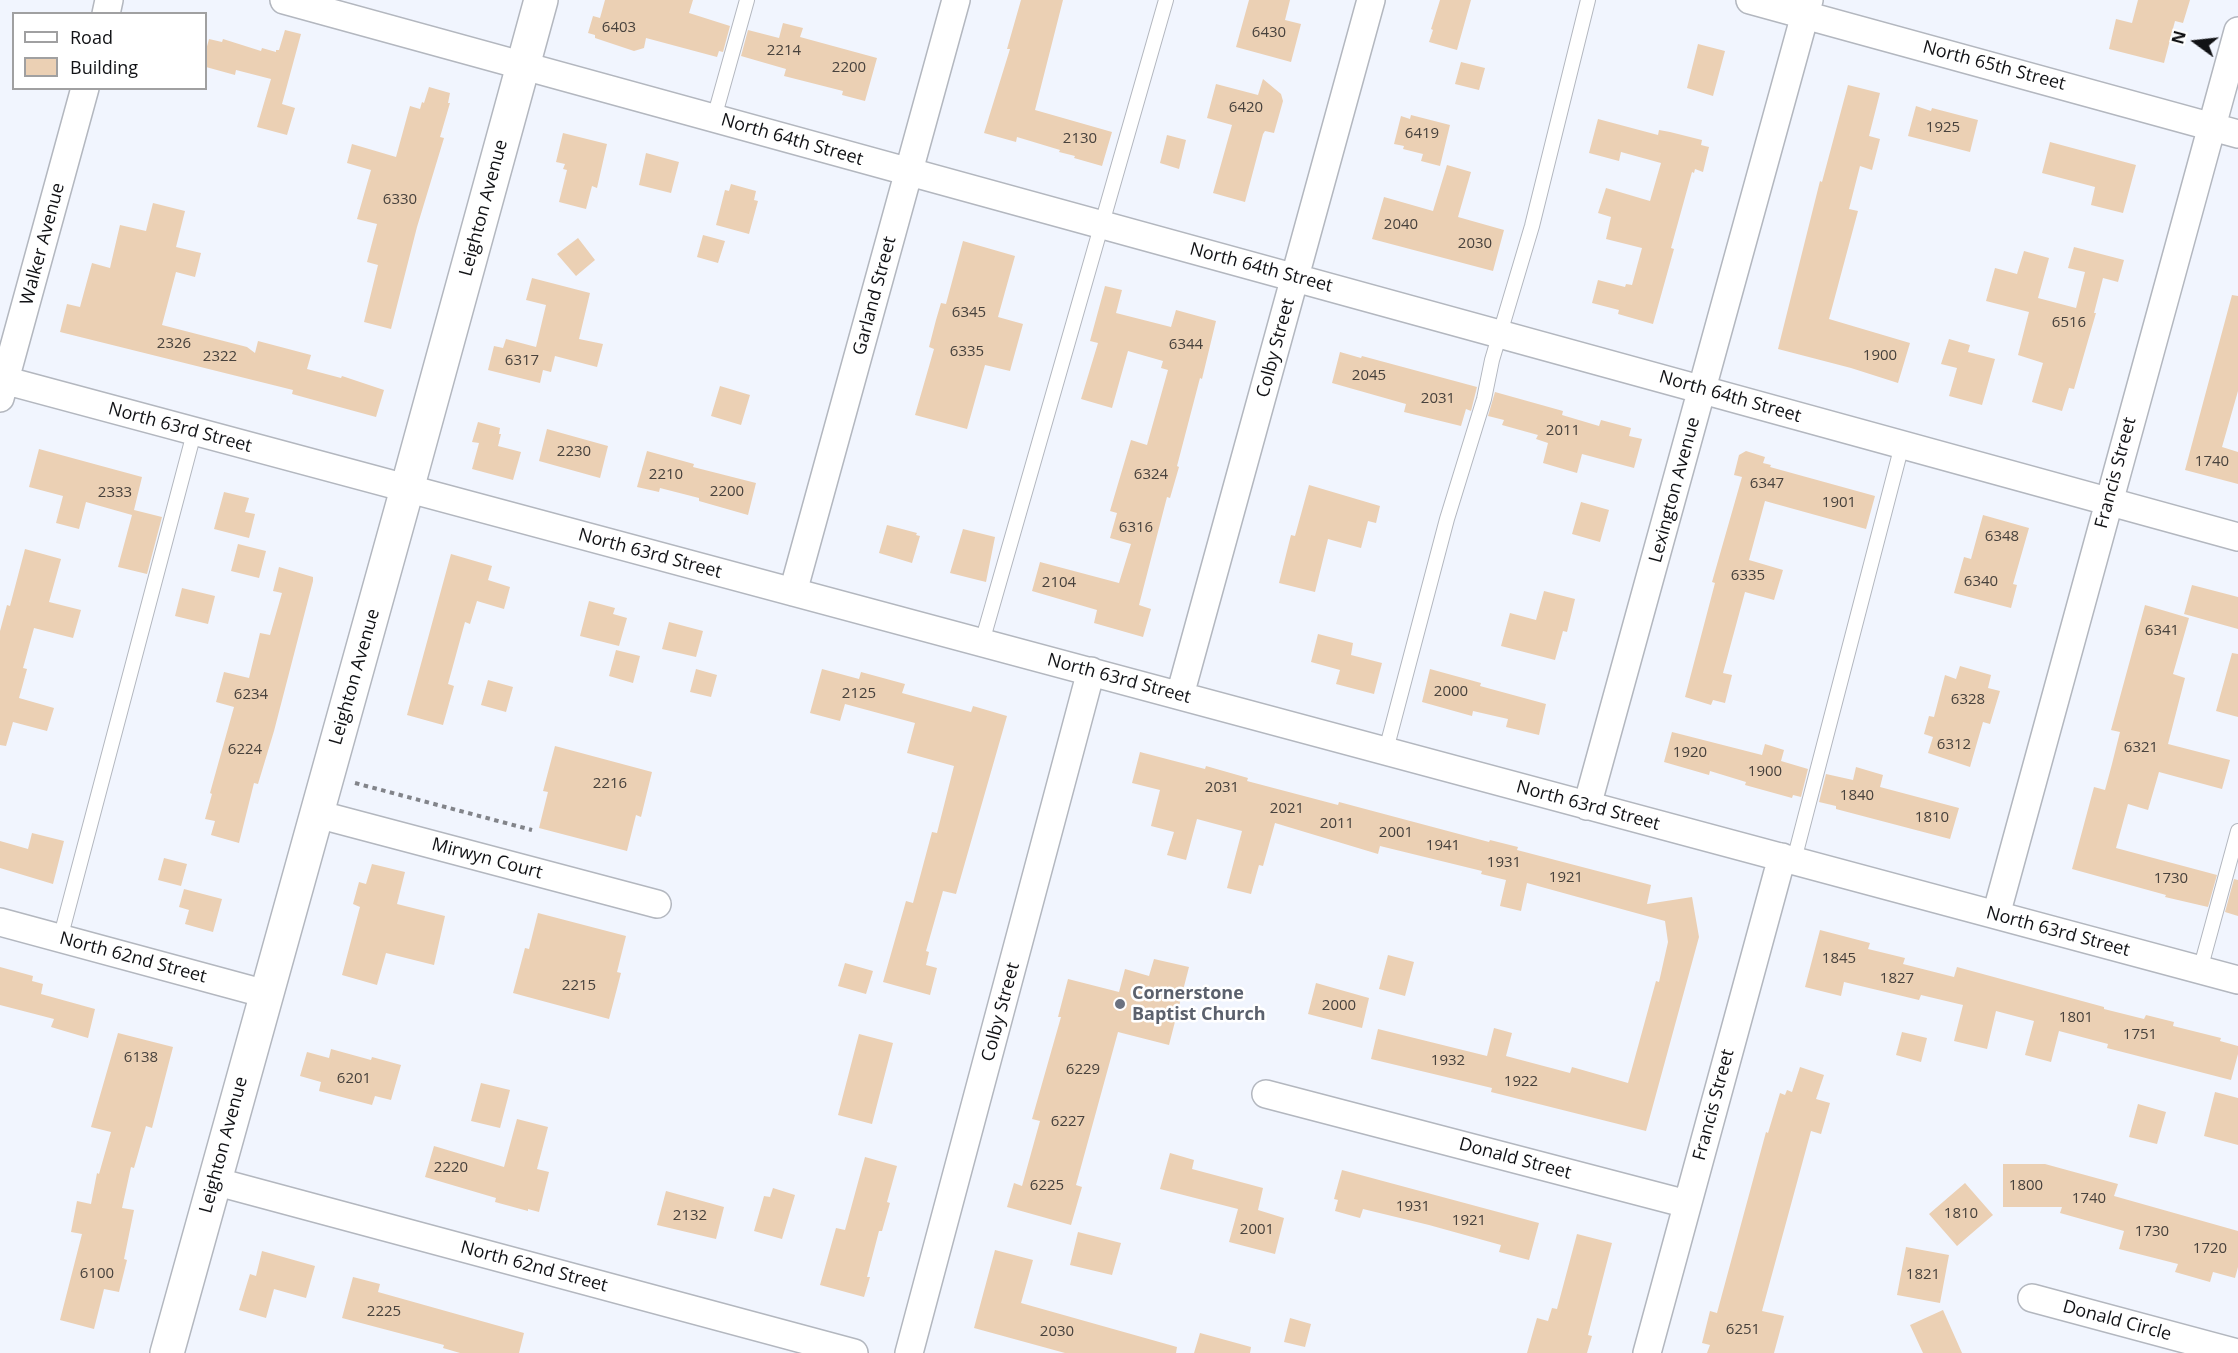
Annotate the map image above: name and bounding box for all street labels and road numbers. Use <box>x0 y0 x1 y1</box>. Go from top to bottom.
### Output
street label: North 65th Street <box>1920 37 2068 95</box>
street label: North 64th Street <box>718 109 866 171</box>
street label: Leighton Avenue <box>455 137 513 279</box>
street label: Walker Avenue <box>16 181 70 307</box>
street label: Garland Street <box>849 234 901 358</box>
street label: North 64th Street <box>1187 239 1335 297</box>
street label: Colby Street <box>1252 296 1300 400</box>
street label: North 64th Street <box>1656 366 1804 428</box>
street label: North 63rd Street <box>106 398 254 458</box>
street label: Lexington Avenue <box>1645 415 1705 565</box>
street label: Francis Street <box>2091 415 2141 531</box>
street label: North 63rd Street <box>576 524 724 584</box>
street label: Leighton Avenue <box>325 607 385 747</box>
street label: North 63rd Street <box>1045 649 1193 709</box>
street label: North 63rd Street <box>1514 776 1662 836</box>
street label: Mirwyn Court <box>429 834 545 884</box>
street label: North 63rd Street <box>1984 902 2132 962</box>
street label: North 62nd Street <box>57 928 209 988</box>
street label: Colby Street <box>977 960 1025 1064</box>
street label: Francis Street <box>1689 1047 1739 1163</box>
street label: Leighton Avenue <box>195 1074 253 1216</box>
street label: Donald Street <box>1456 1134 1574 1184</box>
street label: North 62nd Street <box>458 1237 610 1297</box>
street label: Donald Circle <box>2060 1296 2174 1346</box>

